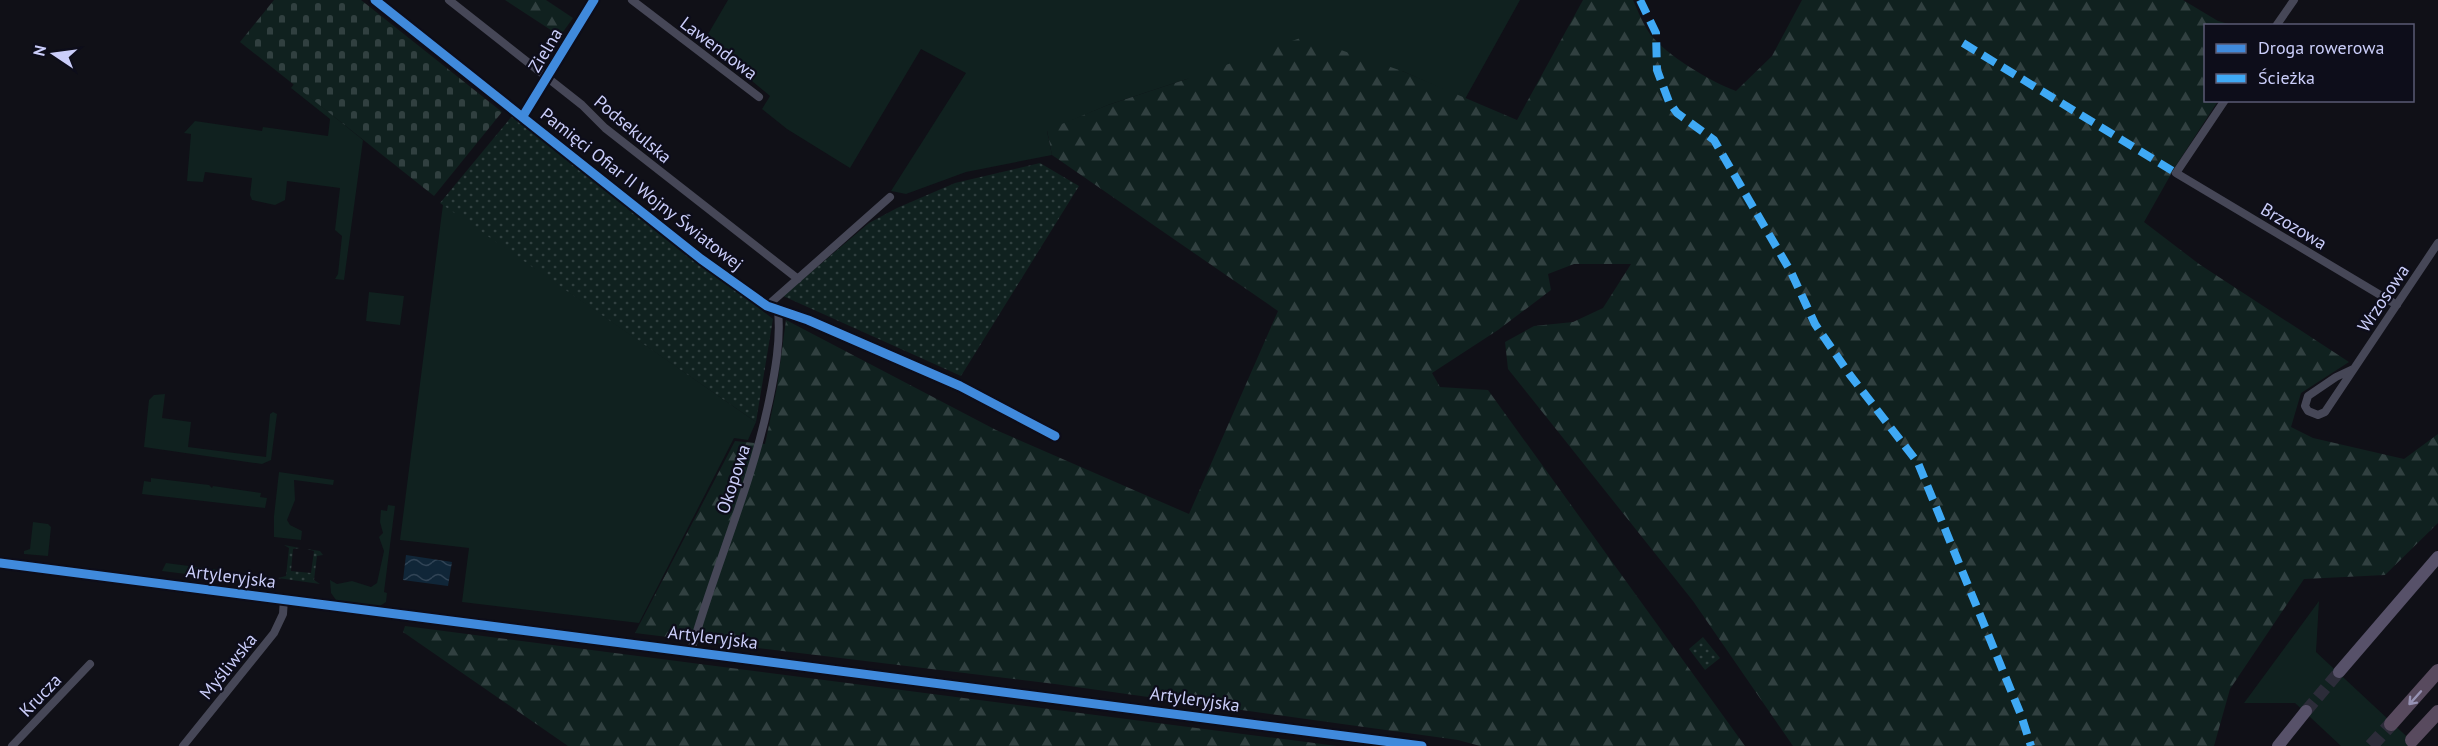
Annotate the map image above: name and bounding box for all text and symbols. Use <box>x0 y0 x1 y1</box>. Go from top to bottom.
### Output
street label: Lawendowa <box>676 11 762 85</box>
north arrow <box>24 24 84 84</box>
street label: Zielna <box>523 24 567 76</box>
legend <box>2204 24 2414 102</box>
text: Droga rowerowa <box>2258 36 2384 59</box>
text: N <box>28 43 50 58</box>
text: Ścieżka <box>2258 66 2315 89</box>
street label: Podsekulska <box>590 90 676 168</box>
street label: Pamięci Ofiar II Wojny Światowej <box>536 103 748 275</box>
street label: Brzozowa <box>2257 197 2331 255</box>
street label: Wrzosowa <box>2352 260 2414 336</box>
street label: Okopowa <box>711 441 755 517</box>
street label: Artyleryjska <box>185 559 277 593</box>
street label: Artyleryjska <box>667 620 759 654</box>
street label: Myśliwska <box>194 628 262 704</box>
street label: Krucza <box>14 669 66 721</box>
street label: Artyleryjska <box>1149 681 1241 717</box>
one-way arrow <box>2408 690 2422 705</box>

